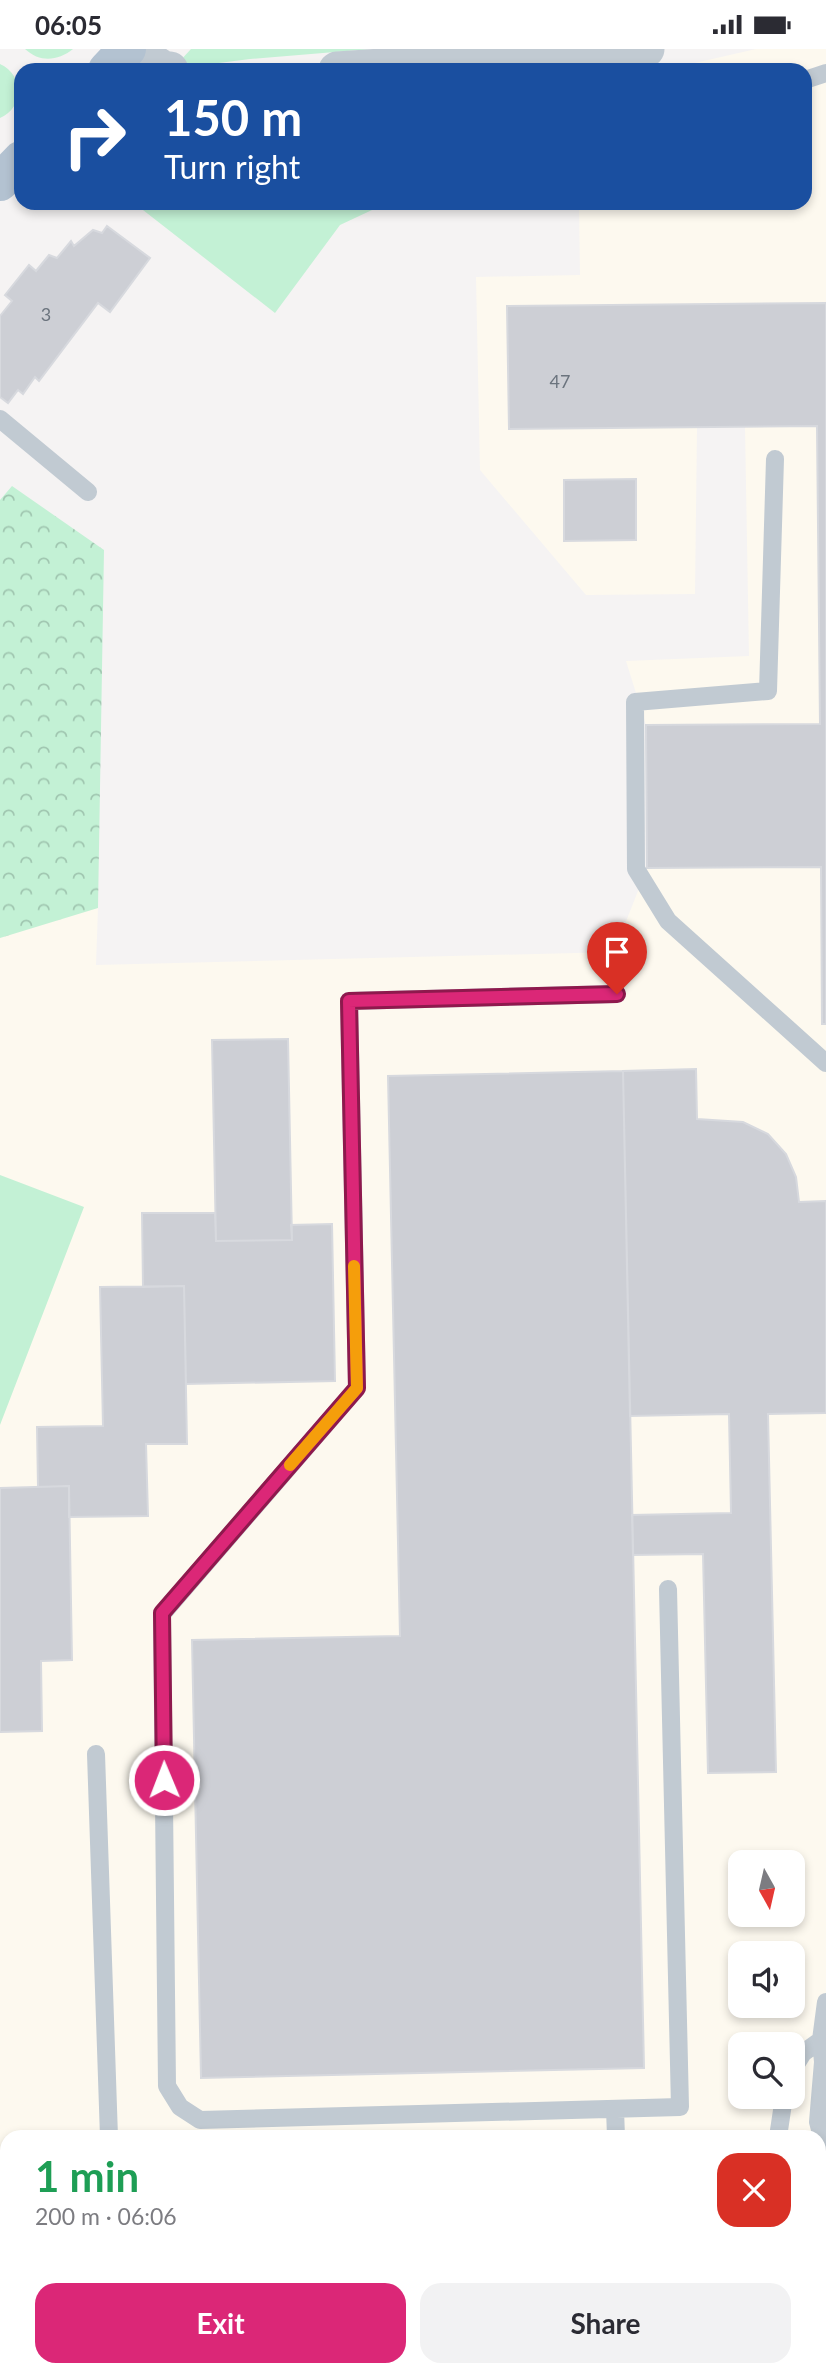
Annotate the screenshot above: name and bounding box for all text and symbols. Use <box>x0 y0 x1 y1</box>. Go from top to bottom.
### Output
text: 06:05 <box>35 9 102 41</box>
text: 150 m <box>164 88 302 146</box>
icon: right <box>49 91 140 182</box>
text: Turn right <box>164 147 300 186</box>
house number: 3 <box>41 303 51 325</box>
house number: 47 <box>550 370 570 392</box>
pin <box>587 922 647 994</box>
icon: arrive <box>598 933 636 971</box>
position arrow <box>127 1743 201 1817</box>
north arrow <box>728 1850 805 1927</box>
map controls <box>728 1850 805 2109</box>
button: sound <box>728 1941 805 2018</box>
button: search <box>728 2032 805 2109</box>
text: 1 min <box>35 2151 139 2201</box>
button: close <box>717 2153 791 2227</box>
text: 200 m · 06:06 <box>35 2202 177 2230</box>
button: Exit <box>35 2283 406 2363</box>
button: Share <box>420 2283 791 2363</box>

